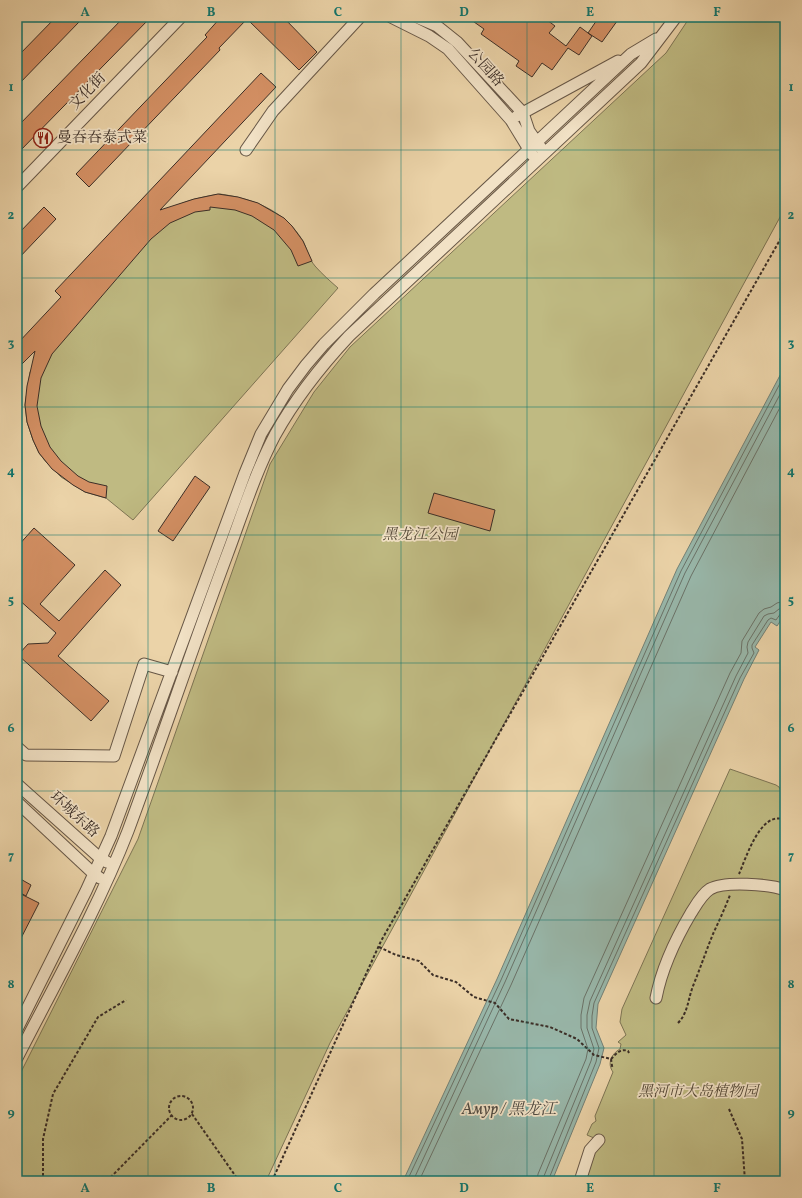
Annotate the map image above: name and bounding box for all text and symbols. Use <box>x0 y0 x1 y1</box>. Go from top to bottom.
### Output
text: A <box>80 4 90 22</box>
text: B <box>207 4 216 22</box>
text: C <box>334 4 342 22</box>
text: D <box>459 4 469 22</box>
text: E <box>586 4 594 22</box>
text: F <box>713 4 721 22</box>
street label: 公园路 <box>462 44 508 92</box>
street label: 文化街 <box>65 69 111 115</box>
text: 1 <box>8 79 14 97</box>
text: 1 <box>788 79 794 97</box>
restaurant icon: 曼吞吞泰式菜 <box>32 127 54 149</box>
place label: 曼吞吞泰式菜 <box>57 128 147 149</box>
text: 2 <box>8 207 15 225</box>
text: 2 <box>788 207 795 225</box>
text: 3 <box>8 335 15 353</box>
text: 3 <box>788 335 795 353</box>
text: 4 <box>7 463 15 481</box>
text: 4 <box>787 463 795 481</box>
park label: 黑龙江公园 <box>382 525 459 546</box>
text: 5 <box>8 592 14 610</box>
text: 5 <box>788 592 794 610</box>
text: 6 <box>7 720 15 738</box>
text: 6 <box>787 720 795 738</box>
street label: 环城东路 <box>45 787 103 843</box>
text: 7 <box>8 848 14 866</box>
text: 7 <box>788 848 794 866</box>
text: 8 <box>7 976 15 994</box>
text: 8 <box>787 976 795 994</box>
park label: 黑河市大岛植物园 <box>638 1082 760 1103</box>
water label: Амур / 黑龙江 <box>461 1099 558 1121</box>
text: 9 <box>7 1104 15 1122</box>
text: 9 <box>787 1104 795 1122</box>
text: A <box>80 1180 90 1198</box>
text: B <box>207 1180 216 1198</box>
text: C <box>334 1180 342 1198</box>
text: D <box>459 1180 469 1198</box>
text: E <box>586 1180 594 1198</box>
text: F <box>713 1180 721 1198</box>

